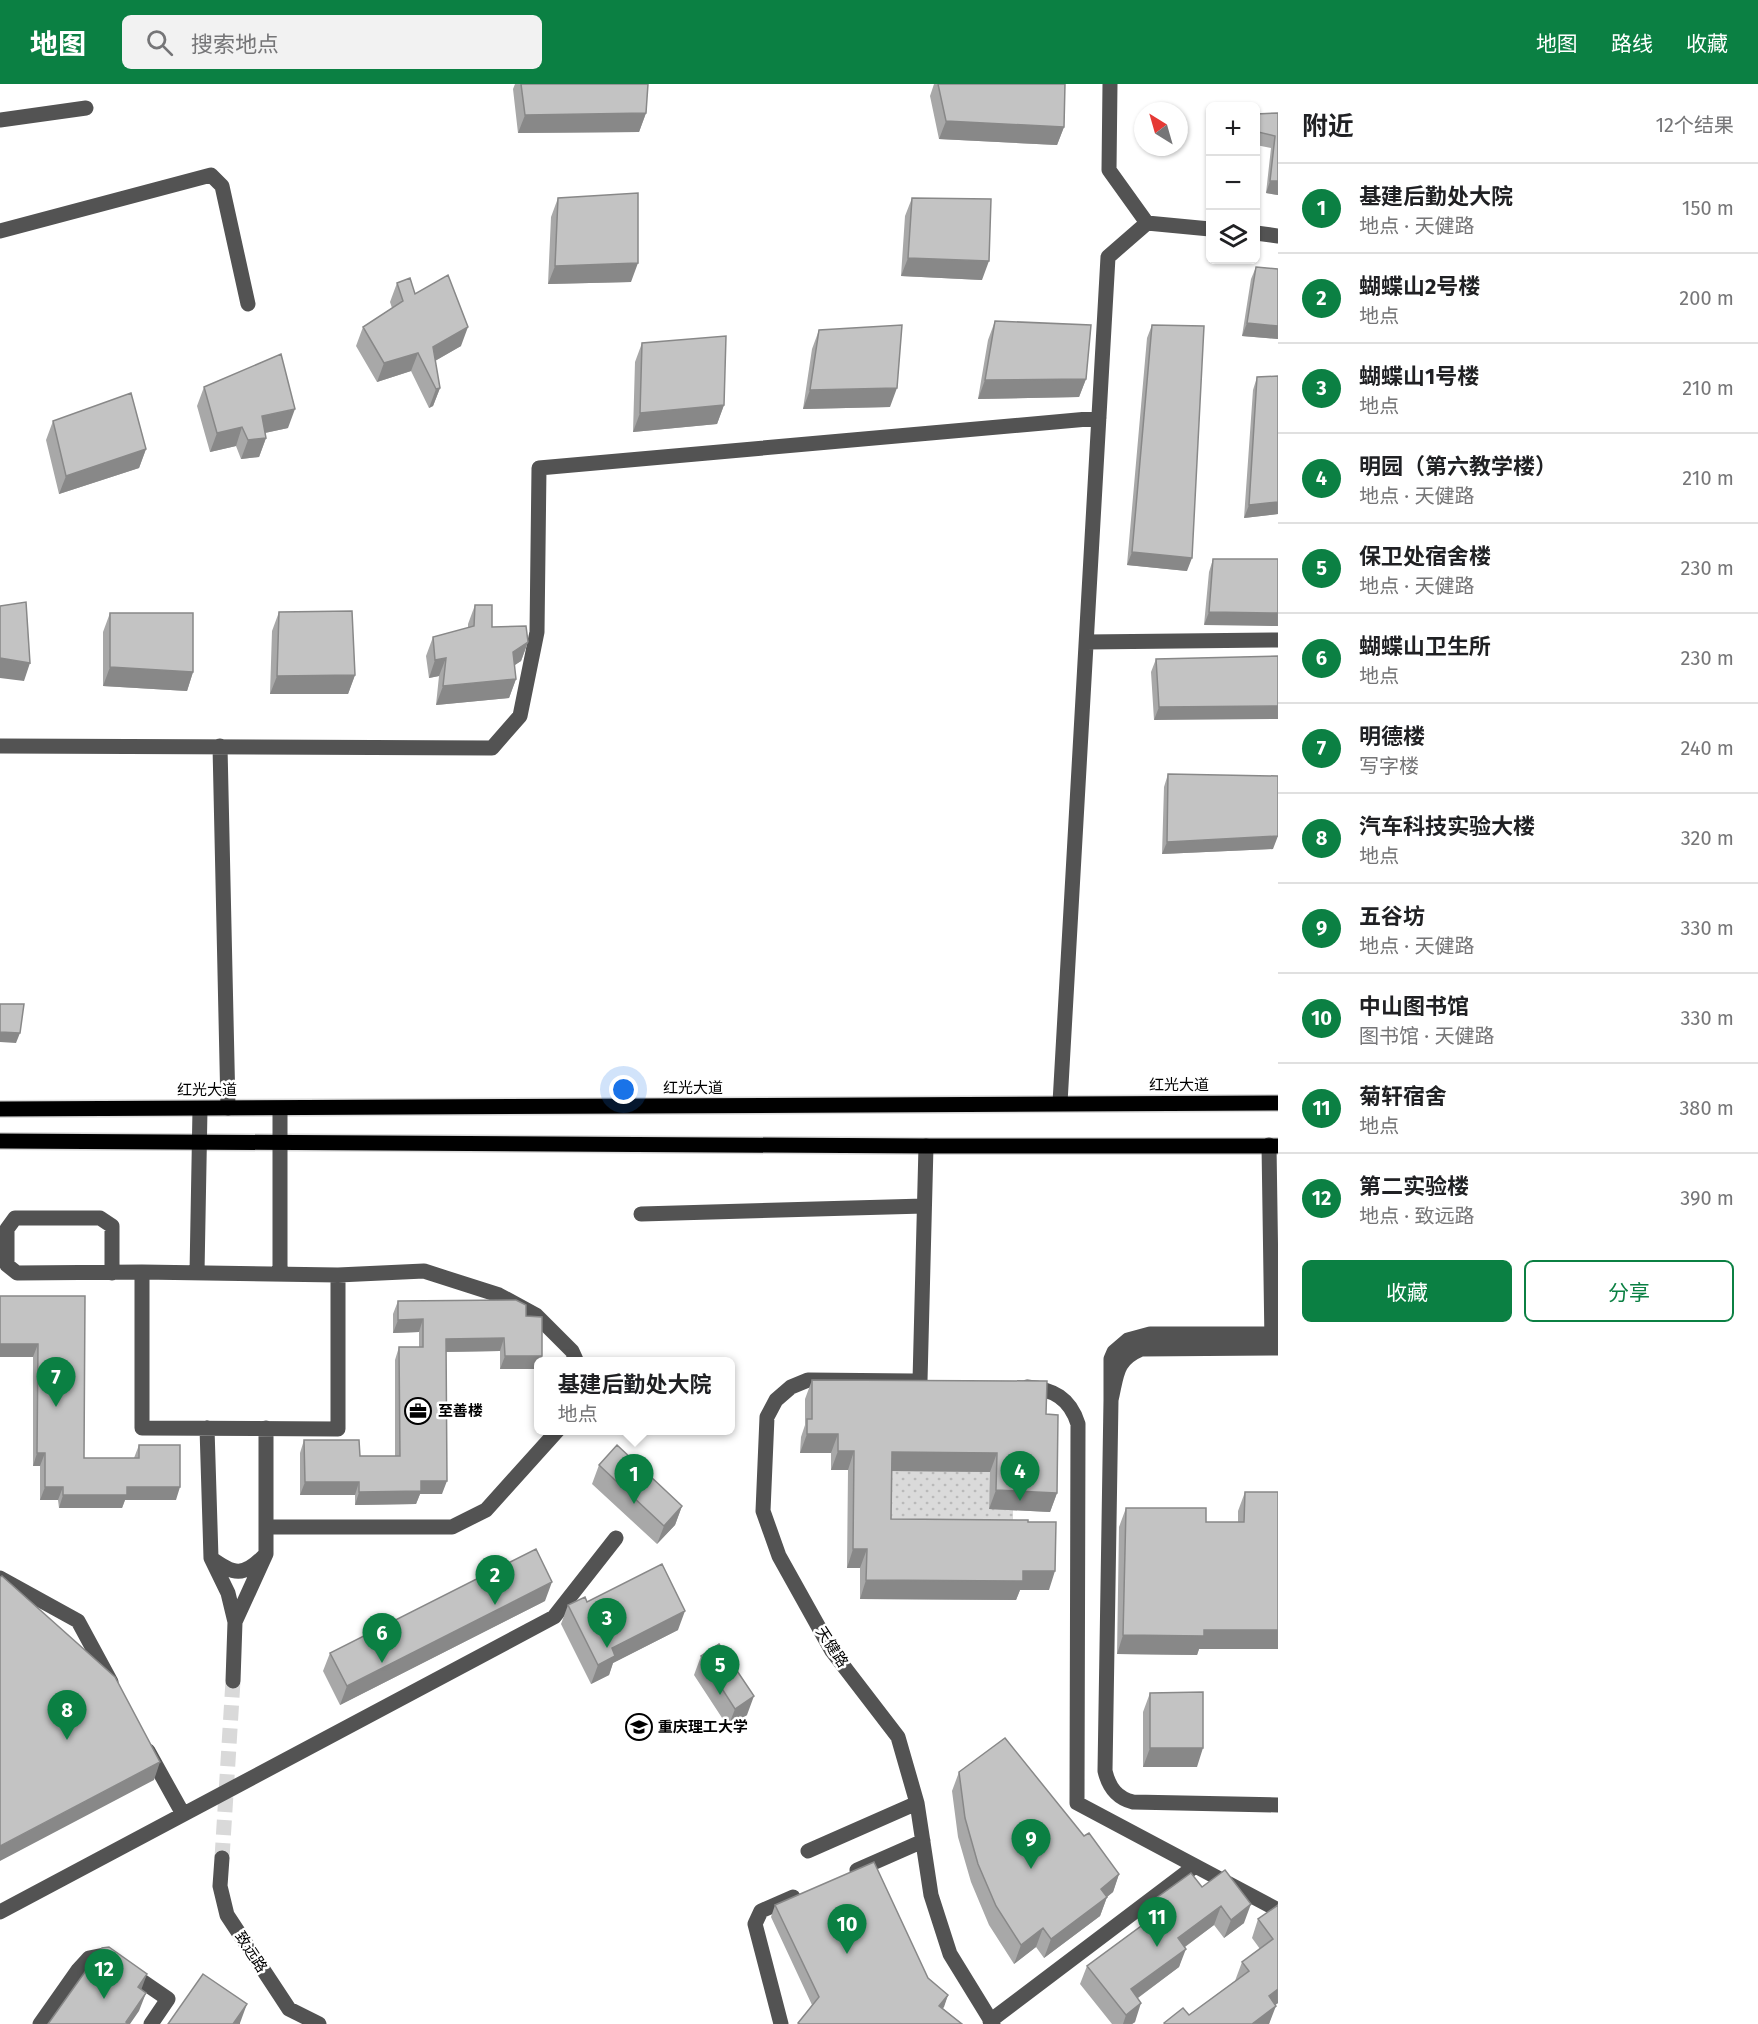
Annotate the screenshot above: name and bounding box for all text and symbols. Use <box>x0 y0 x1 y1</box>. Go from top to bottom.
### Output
search box <box>122 15 542 69</box>
icon: search <box>143 26 176 59</box>
text: 地图 <box>30 28 86 61</box>
text: 搜索地点 <box>191 31 279 58</box>
text: 地图 <box>1536 31 1578 57</box>
text: 路线 <box>1611 31 1653 57</box>
text: 收藏 <box>1686 31 1728 57</box>
north arrow <box>1134 102 1188 156</box>
map controls <box>1206 102 1260 264</box>
button: + <box>1206 102 1260 156</box>
text: 附近 <box>1302 111 1354 142</box>
text: 12个结果 <box>1655 113 1734 137</box>
button: − <box>1206 156 1260 210</box>
text: 基建后勤处大院 <box>1359 183 1513 210</box>
text: 1 <box>1317 196 1326 220</box>
text: 150 m <box>1682 196 1734 220</box>
button: layers <box>1206 210 1260 264</box>
text: 地点 · 天健路 <box>1359 214 1474 238</box>
text: 蝴蝶山2号楼 <box>1359 273 1480 300</box>
text: 2 <box>1316 286 1327 310</box>
text: 200 m <box>1679 286 1734 310</box>
text: 地点 <box>1359 304 1399 328</box>
text: 蝴蝶山1号楼 <box>1359 363 1479 390</box>
text: 3 <box>1316 376 1327 400</box>
text: 210 m <box>1682 376 1734 400</box>
text: 地点 <box>1359 394 1399 418</box>
text: 明园（第六教学楼） <box>1359 453 1557 480</box>
text: 4 <box>1316 466 1327 490</box>
text: 210 m <box>1682 466 1734 490</box>
text: 地点 · 天健路 <box>1359 484 1474 508</box>
text: 保卫处宿舍楼 <box>1359 543 1491 570</box>
text: 5 <box>1316 556 1327 580</box>
text: 230 m <box>1681 556 1734 580</box>
text: 地点 · 天健路 <box>1359 574 1474 598</box>
text: 蝴蝶山卫生所 <box>1359 633 1491 660</box>
text: 6 <box>1316 646 1327 670</box>
text: 230 m <box>1681 646 1734 670</box>
text: 地点 <box>1359 664 1399 688</box>
text: 明德楼 <box>1359 723 1425 750</box>
text: 7 <box>1317 736 1326 760</box>
text: 240 m <box>1680 736 1734 760</box>
text: 写字楼 <box>1359 754 1419 778</box>
text: 汽车科技实验大楼 <box>1359 813 1535 840</box>
text: 8 <box>1316 826 1327 850</box>
text: 320 m <box>1681 826 1734 850</box>
text: 地点 <box>1359 844 1399 868</box>
text: 五谷坊 <box>1359 903 1425 930</box>
text: 9 <box>1316 916 1327 940</box>
text: 330 m <box>1680 916 1734 940</box>
text: 地点 · 天健路 <box>1359 934 1474 958</box>
text: 中山图书馆 <box>1359 993 1469 1020</box>
text: 10 <box>1311 1006 1332 1030</box>
text: 330 m <box>1680 1006 1734 1030</box>
text: 图书馆 · 天健路 <box>1359 1024 1494 1048</box>
your location <box>609 1075 638 1104</box>
street label: 红光大道 <box>1149 1076 1209 1094</box>
street label: 红光大道 <box>663 1079 723 1097</box>
street label: 红光大道 <box>177 1081 237 1099</box>
text: 菊轩宿舍 <box>1359 1083 1447 1110</box>
text: 11 <box>1312 1096 1331 1120</box>
text: 380 m <box>1679 1096 1734 1120</box>
text: 地点 <box>1359 1114 1399 1138</box>
text: 第二实验楼 <box>1359 1173 1469 1200</box>
text: 12 <box>1312 1186 1331 1210</box>
text: 390 m <box>1680 1186 1734 1210</box>
text: 地点 · 致远路 <box>1359 1204 1474 1228</box>
button: 收藏 <box>1302 1260 1512 1322</box>
button: 分享 <box>1524 1260 1734 1322</box>
popup <box>534 1357 735 1435</box>
pin: 7 <box>36 1358 76 1407</box>
text: 基建后勤处大院 <box>557 1371 712 1398</box>
office icon: 至善楼 <box>403 1396 433 1426</box>
place label: 至善楼 <box>438 1402 483 1420</box>
text: 地点 <box>557 1402 597 1426</box>
pin: 4 <box>1000 1452 1040 1501</box>
pin: 1 <box>614 1454 654 1504</box>
pin: 2 <box>476 1556 514 1605</box>
pin: 3 <box>588 1598 626 1648</box>
pin: 6 <box>362 1614 401 1663</box>
street label: 天健路 <box>812 1623 852 1671</box>
pin: 5 <box>700 1646 740 1695</box>
pin: 8 <box>48 1690 86 1740</box>
school or university icon: 重庆理工大学 <box>624 1712 654 1742</box>
place label: 重庆理工大学 <box>658 1718 748 1736</box>
pin: 9 <box>1012 1820 1050 1869</box>
pin: 11 <box>1138 1898 1176 1947</box>
pin: 10 <box>828 1904 866 1954</box>
street label: 致远路 <box>231 1928 271 1976</box>
pin: 12 <box>84 1950 124 1999</box>

